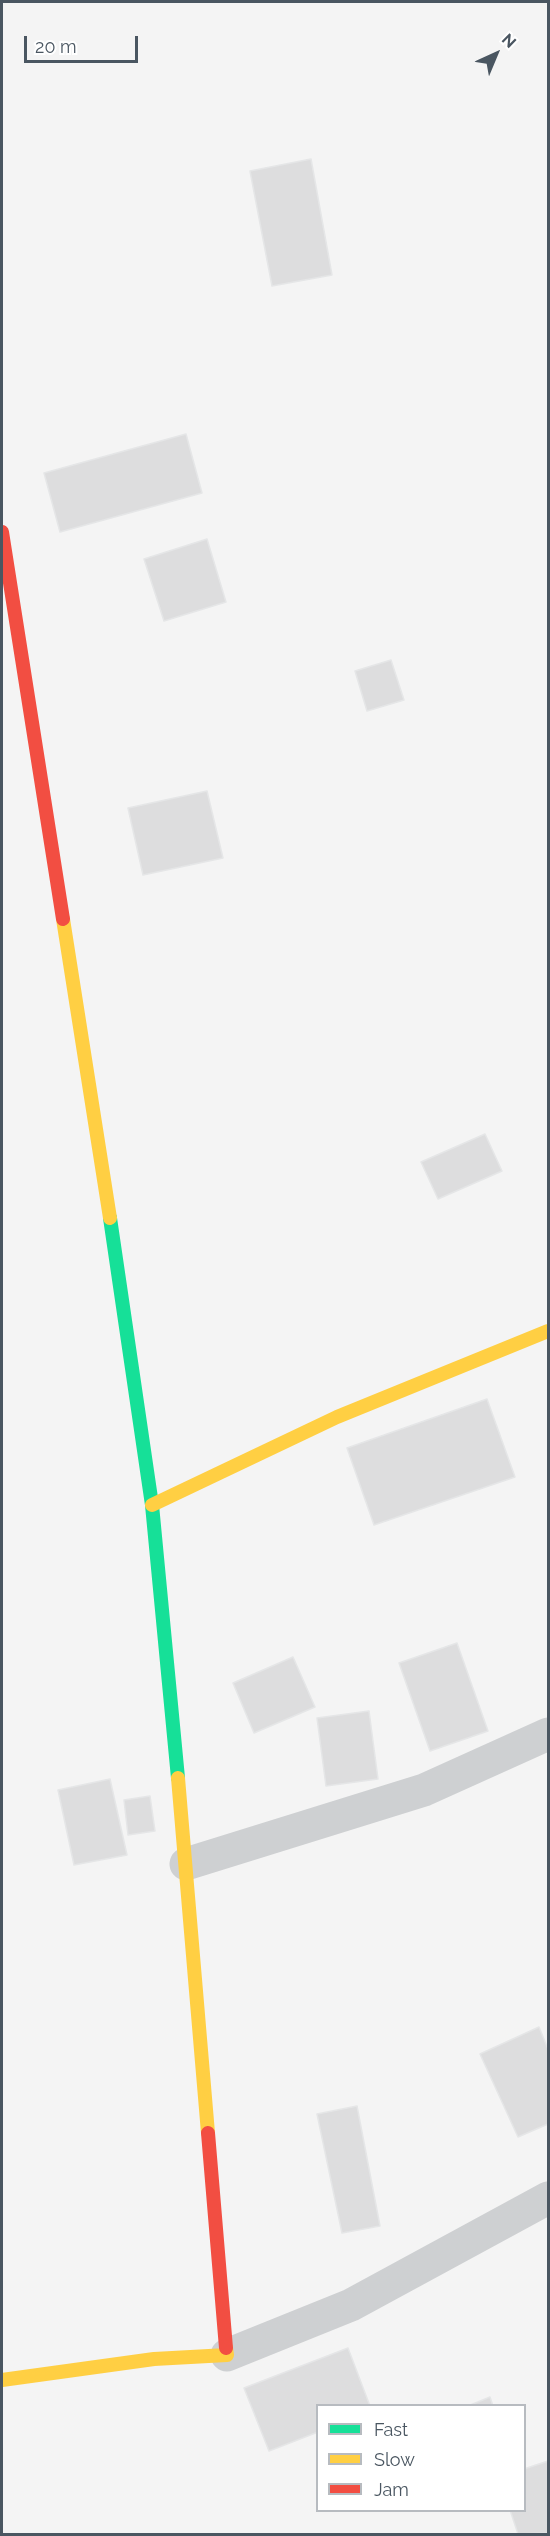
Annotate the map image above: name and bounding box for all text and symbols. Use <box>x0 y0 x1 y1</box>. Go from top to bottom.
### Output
scale bar <box>27 24 141 62</box>
north arrow <box>466 24 526 84</box>
text: N <box>498 30 520 52</box>
text: 20 m <box>35 36 77 57</box>
legend <box>316 2404 526 2512</box>
text: Fast <box>374 2419 408 2440</box>
text: Slow <box>374 2449 415 2470</box>
text: Jam <box>374 2479 409 2500</box>

